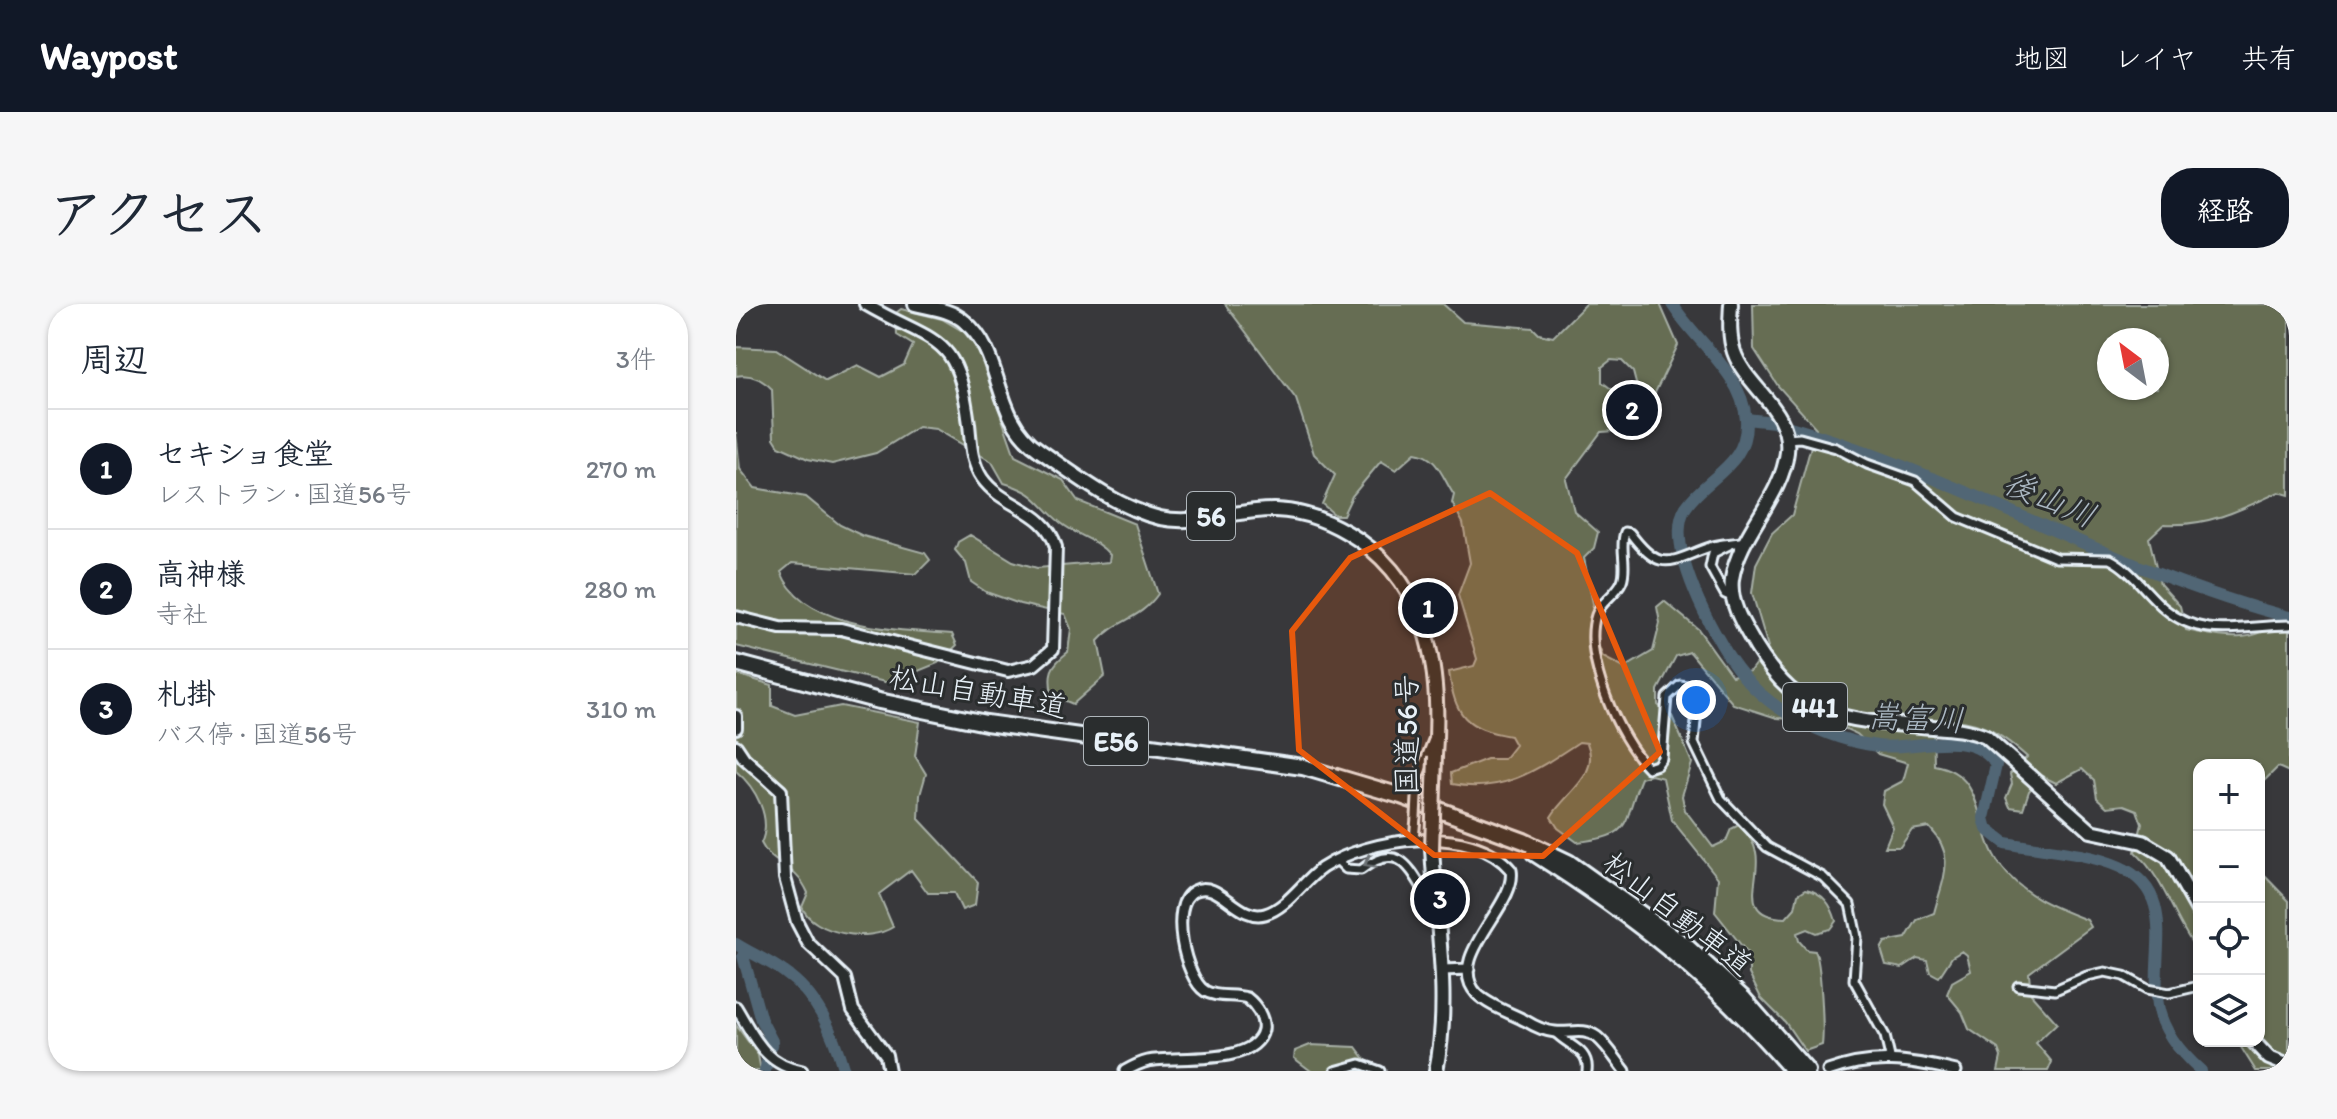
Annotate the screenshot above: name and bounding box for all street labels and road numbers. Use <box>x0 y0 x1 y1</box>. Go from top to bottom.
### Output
road number: 56 <box>1187 492 1235 540</box>
street label: 松山自動車道 <box>886 658 1070 725</box>
street label: 国道56号 <box>1388 674 1425 796</box>
road number: 441 <box>1783 683 1847 731</box>
road number: E56 <box>1084 717 1148 765</box>
street label: 松山自動車道 <box>1596 844 1761 984</box>

